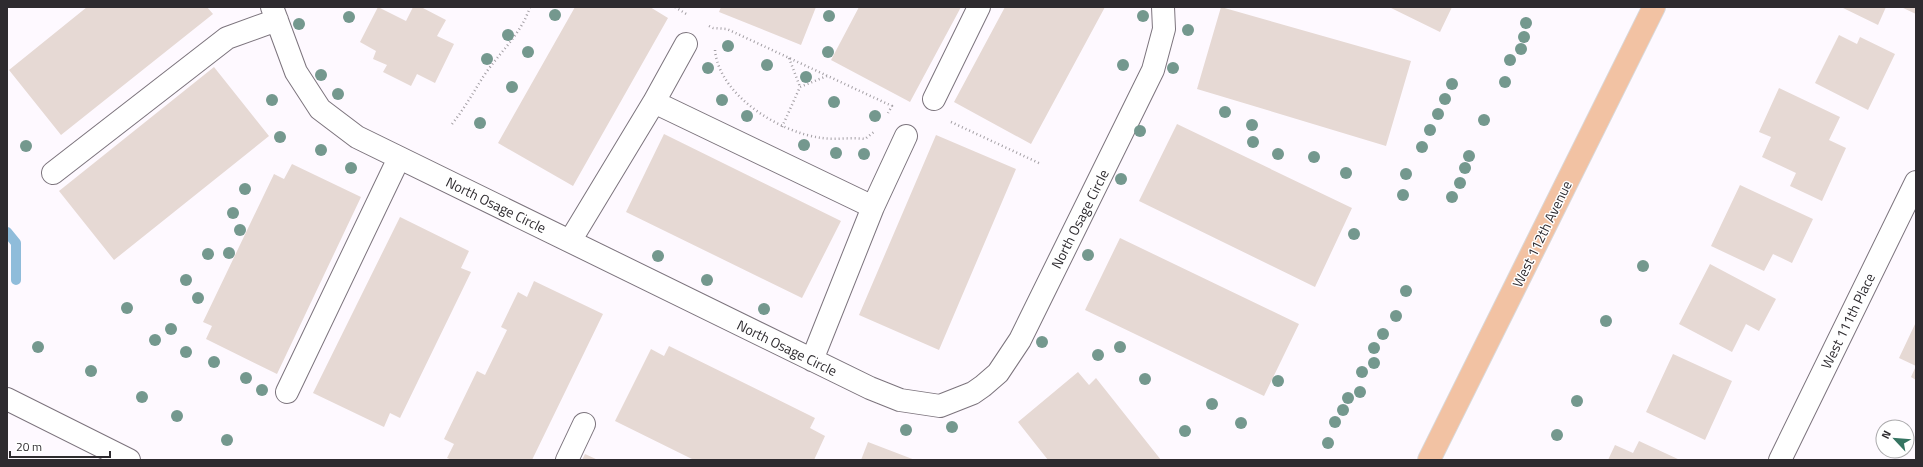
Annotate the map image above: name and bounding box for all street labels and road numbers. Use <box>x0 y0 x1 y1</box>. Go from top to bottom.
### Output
street label: North Osage Circle <box>1045 165 1114 272</box>
street label: North Osage Circle <box>443 171 550 238</box>
street label: West 112th Avenue <box>1507 177 1577 291</box>
street label: West 111th Place <box>1815 269 1880 372</box>
street label: North Osage Circle <box>734 314 841 381</box>

